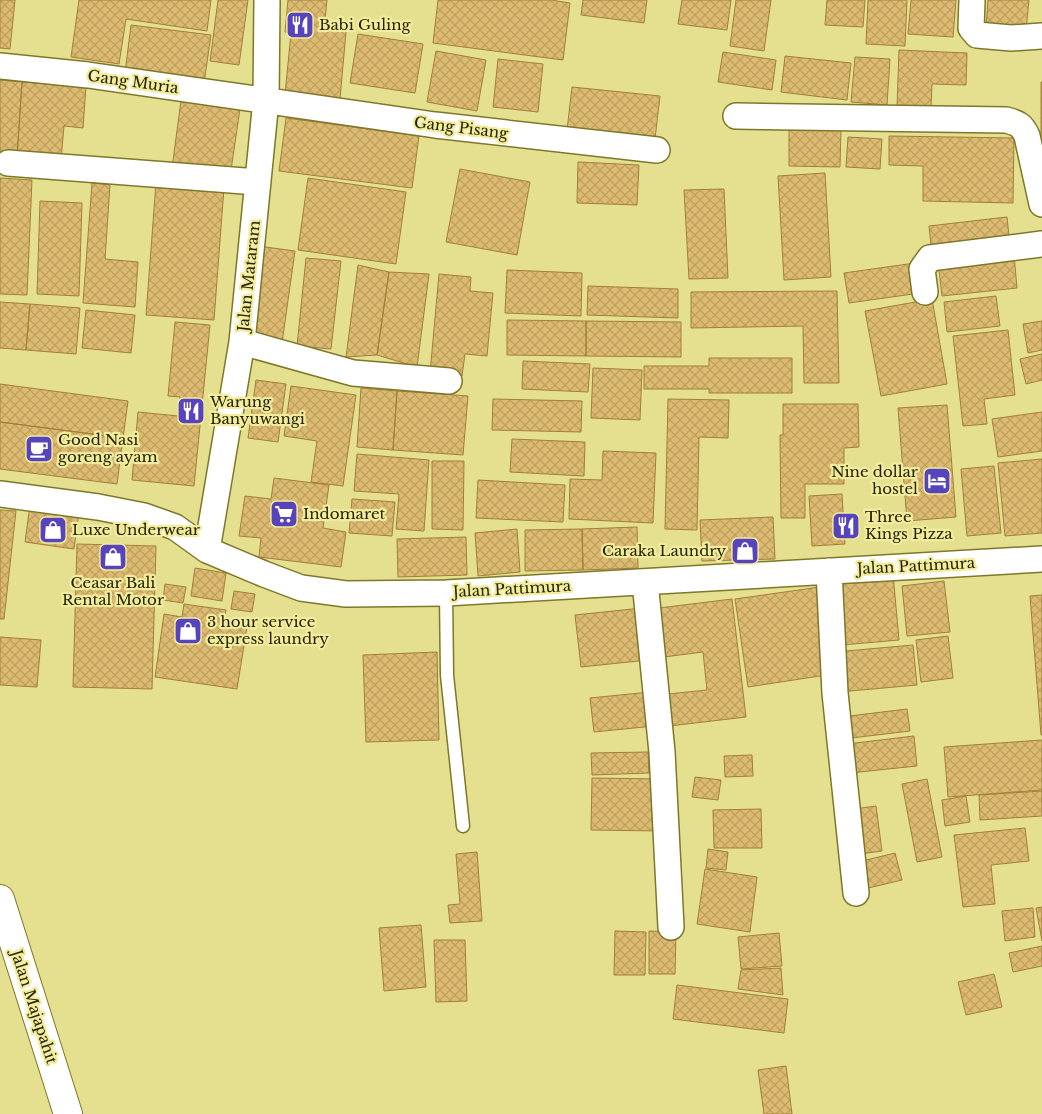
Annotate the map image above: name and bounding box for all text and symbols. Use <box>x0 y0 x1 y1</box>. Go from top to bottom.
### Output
restaurant icon: Babi Guling <box>285 10 315 40</box>
place label: Babi Guling <box>319 15 411 34</box>
street label: Gang Muria <box>86 66 180 97</box>
street label: Gang Pisang <box>413 112 510 143</box>
street label: Jalan Mataram <box>233 219 264 335</box>
place label: Warung Banyuwangi <box>209 392 305 428</box>
restaurant icon: Warung Banyuwangi <box>176 396 206 426</box>
place label: Good Nasi goreng ayam <box>58 430 158 466</box>
cafe icon: Good Nasi goreng ayam <box>24 434 54 464</box>
place label: Nine dollar hostel <box>831 462 919 498</box>
hotel icon: Nine dollar hostel <box>922 466 952 496</box>
supermarket icon: Indomaret <box>269 499 299 529</box>
place label: Indomaret <box>303 504 385 523</box>
place label: Three Kings Pizza <box>865 507 953 543</box>
restaurant icon: Three Kings Pizza <box>831 511 861 541</box>
shop icon: Luxe Underwear <box>38 515 68 545</box>
place label: Luxe Underwear <box>72 520 201 539</box>
shop icon: Caraka Laundry <box>730 536 760 566</box>
place label: Caraka Laundry <box>602 541 726 560</box>
shop icon: Ceasar Bali Rental Motor <box>98 542 128 572</box>
street label: Jalan Pattimura <box>855 553 976 578</box>
place label: Ceasar Bali Rental Motor <box>62 573 165 609</box>
street label: Jalan Pattimura <box>451 576 572 601</box>
place label: 3 hour service express laundry <box>207 612 329 648</box>
shop icon: 3 hour service express laundry <box>173 616 203 646</box>
street label: Jalan Majapahit <box>6 946 62 1067</box>

